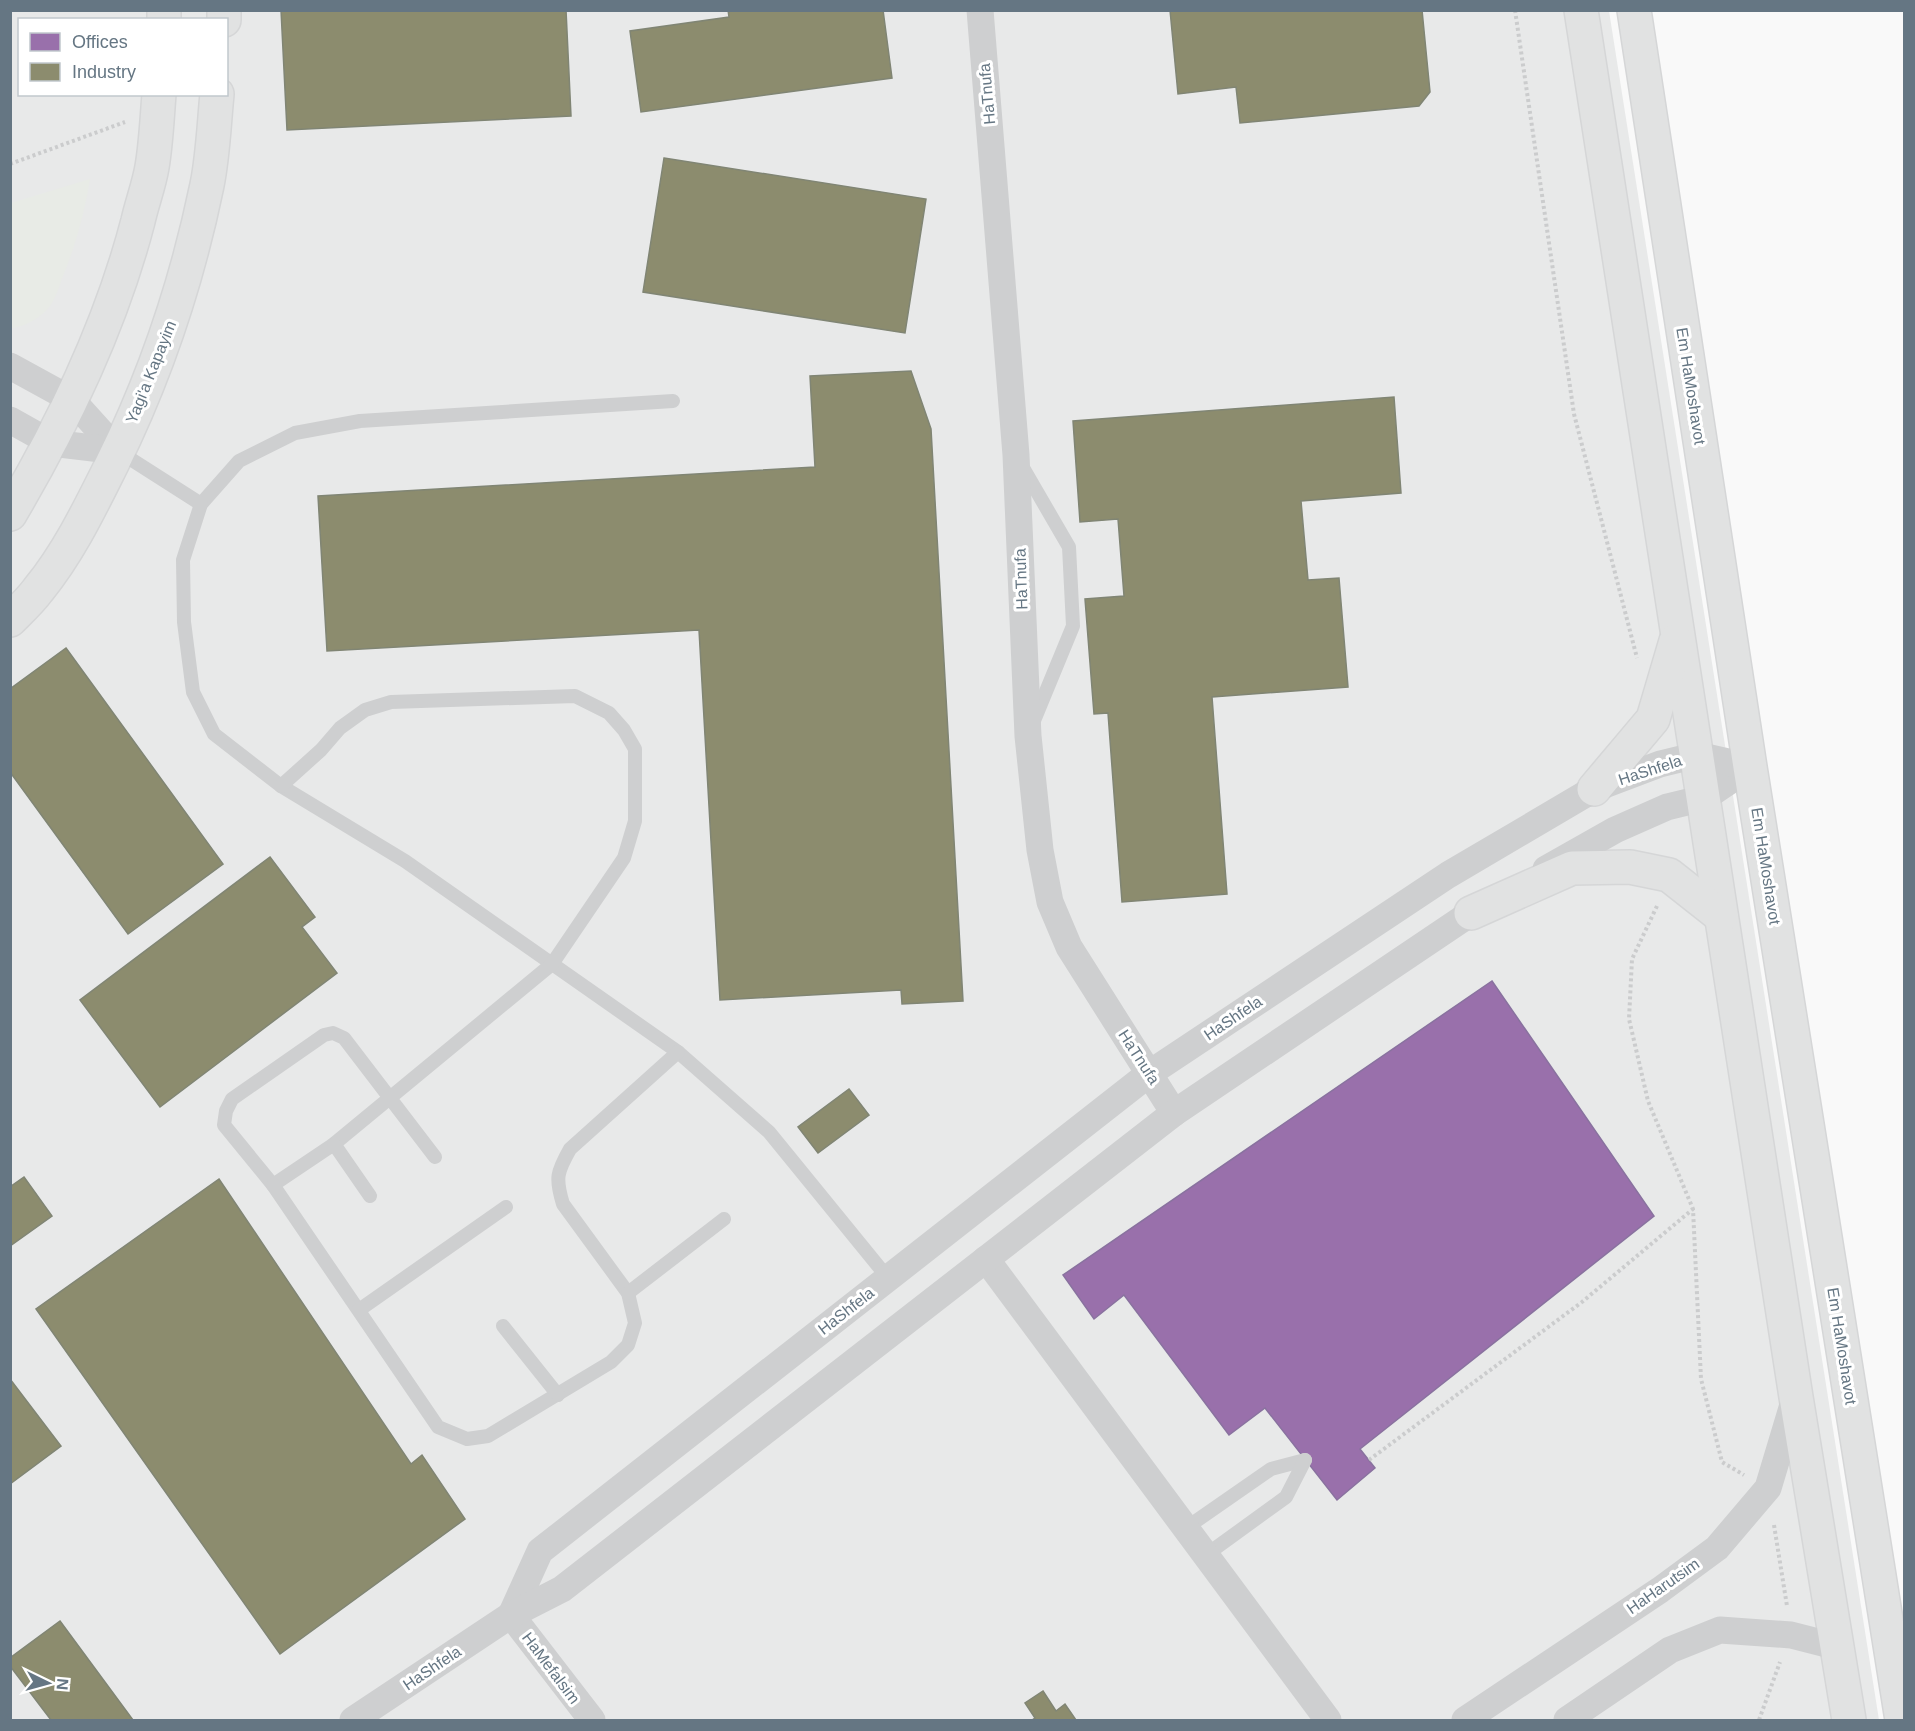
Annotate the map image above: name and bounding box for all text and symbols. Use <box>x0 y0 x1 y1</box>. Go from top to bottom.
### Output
legend <box>18 18 228 96</box>
text: Offices <box>72 32 128 52</box>
text: Industry <box>72 62 136 82</box>
street label: HaTnufa <box>976 63 998 125</box>
street label: Yagi'a Kapayim <box>123 318 179 426</box>
street label: Em HaMoshavot <box>1673 326 1709 446</box>
street label: HaTnufa <box>1011 548 1031 610</box>
street label: HaShfela <box>1616 752 1684 788</box>
street label: Em HaMoshavot <box>1748 806 1784 926</box>
street label: HaShfela <box>1201 992 1265 1043</box>
street label: HaTnufa <box>1115 1027 1163 1087</box>
street label: HaShfela <box>815 1284 877 1338</box>
street label: Em HaMoshavot <box>1824 1286 1860 1406</box>
street label: HaHarutsim <box>1624 1555 1702 1617</box>
street label: HaMefalsim <box>519 1629 583 1707</box>
street label: HaShfela <box>400 1642 464 1693</box>
north arrow <box>18 1653 78 1713</box>
text: N <box>53 1678 71 1691</box>

